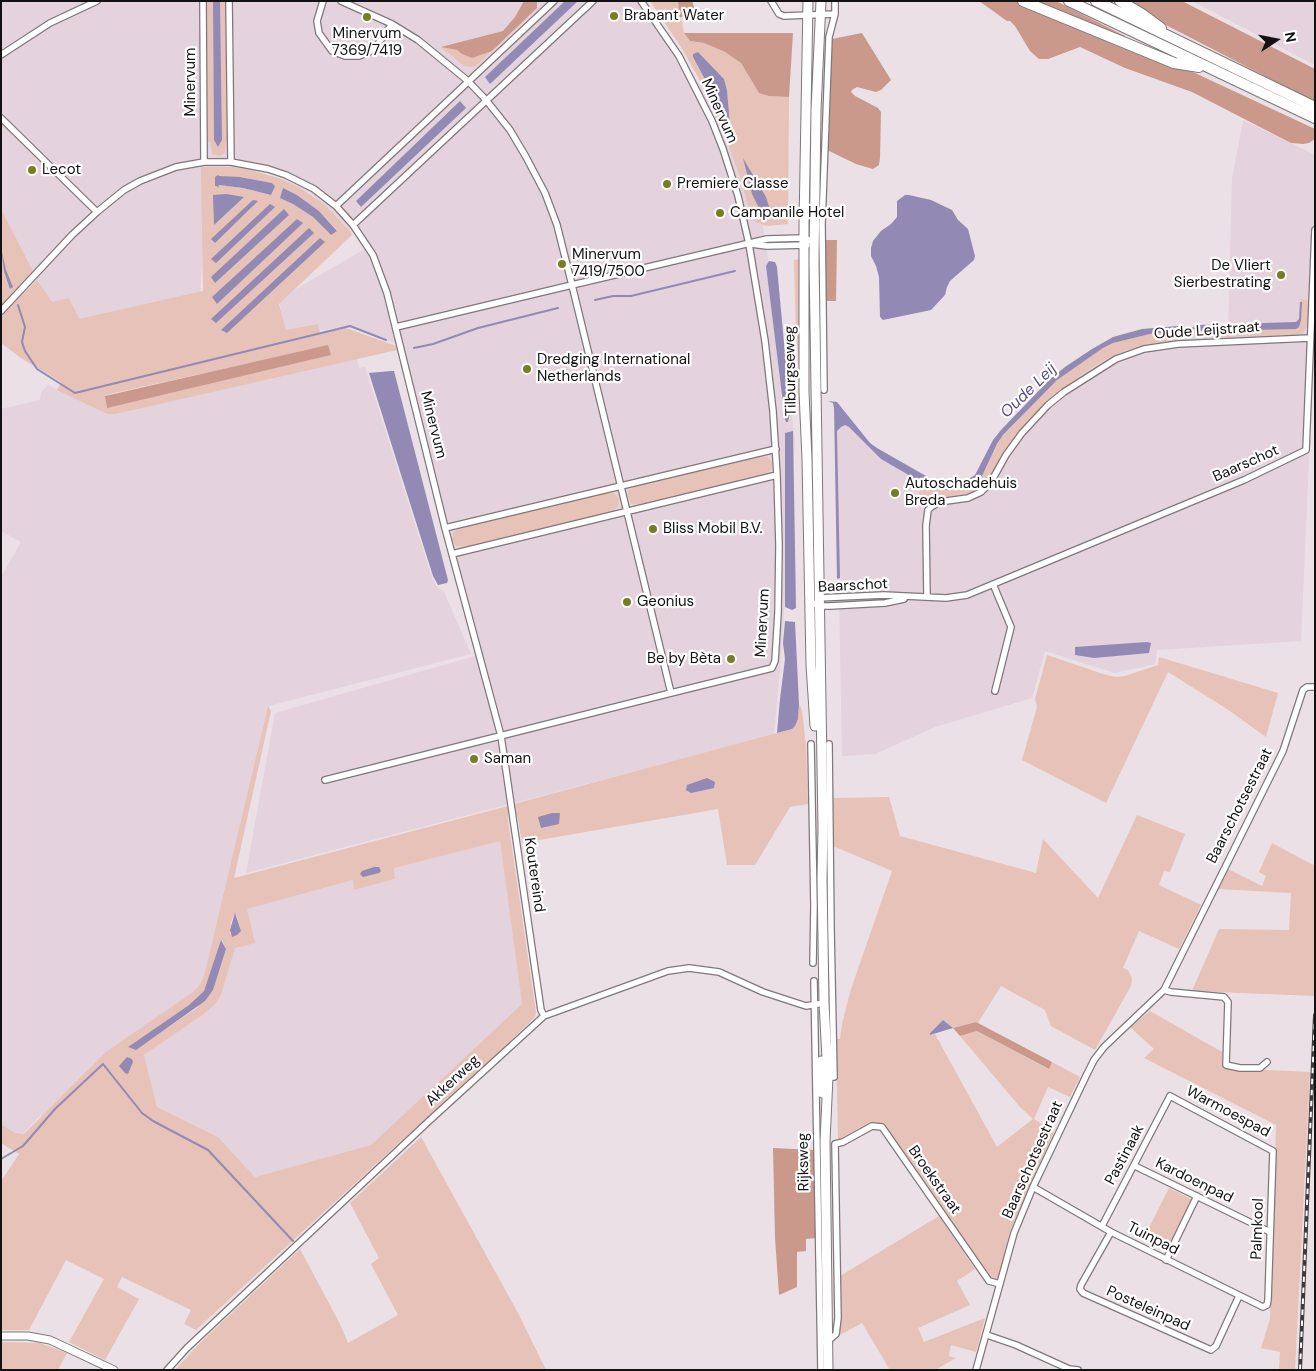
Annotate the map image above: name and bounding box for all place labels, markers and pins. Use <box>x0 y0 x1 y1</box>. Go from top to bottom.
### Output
place label: Brabant Water <box>624 7 724 25</box>
marker: Brabant Water <box>608 10 620 22</box>
marker: Minervum 7369/7419 <box>361 11 373 23</box>
place label: Minervum 7369/7419 <box>332 25 402 60</box>
place label: Lecot <box>42 161 81 179</box>
marker: Lecot <box>26 164 38 176</box>
place label: Premiere Classe <box>677 175 789 193</box>
marker: Premiere Classe <box>661 178 673 190</box>
place label: Campanile Hotel <box>730 204 844 222</box>
marker: Campanile Hotel <box>714 207 726 219</box>
place label: Minervum 7419/7500 <box>572 246 645 281</box>
place label: De Vliert Sierbestrating <box>1174 257 1271 292</box>
marker: Minervum 7419/7500 <box>556 258 568 270</box>
marker: De Vliert Sierbestrating <box>1275 269 1287 281</box>
place label: Dredging International Netherlands <box>537 351 690 386</box>
marker: Dredging International Netherlands <box>521 363 533 375</box>
place label: Autoschadehuis Breda <box>905 475 1017 510</box>
marker: Autoschadehuis Breda <box>889 487 901 499</box>
place label: Bliss Mobil B.V. <box>663 520 762 538</box>
marker: Bliss Mobil B.V. <box>647 523 659 535</box>
place label: Geonius <box>637 593 694 611</box>
marker: Geonius <box>621 596 633 608</box>
place label: Be by Bèta <box>647 650 721 668</box>
marker: Be by Bèta <box>725 653 737 665</box>
place label: Saman <box>484 750 531 768</box>
marker: Saman <box>468 753 480 765</box>

